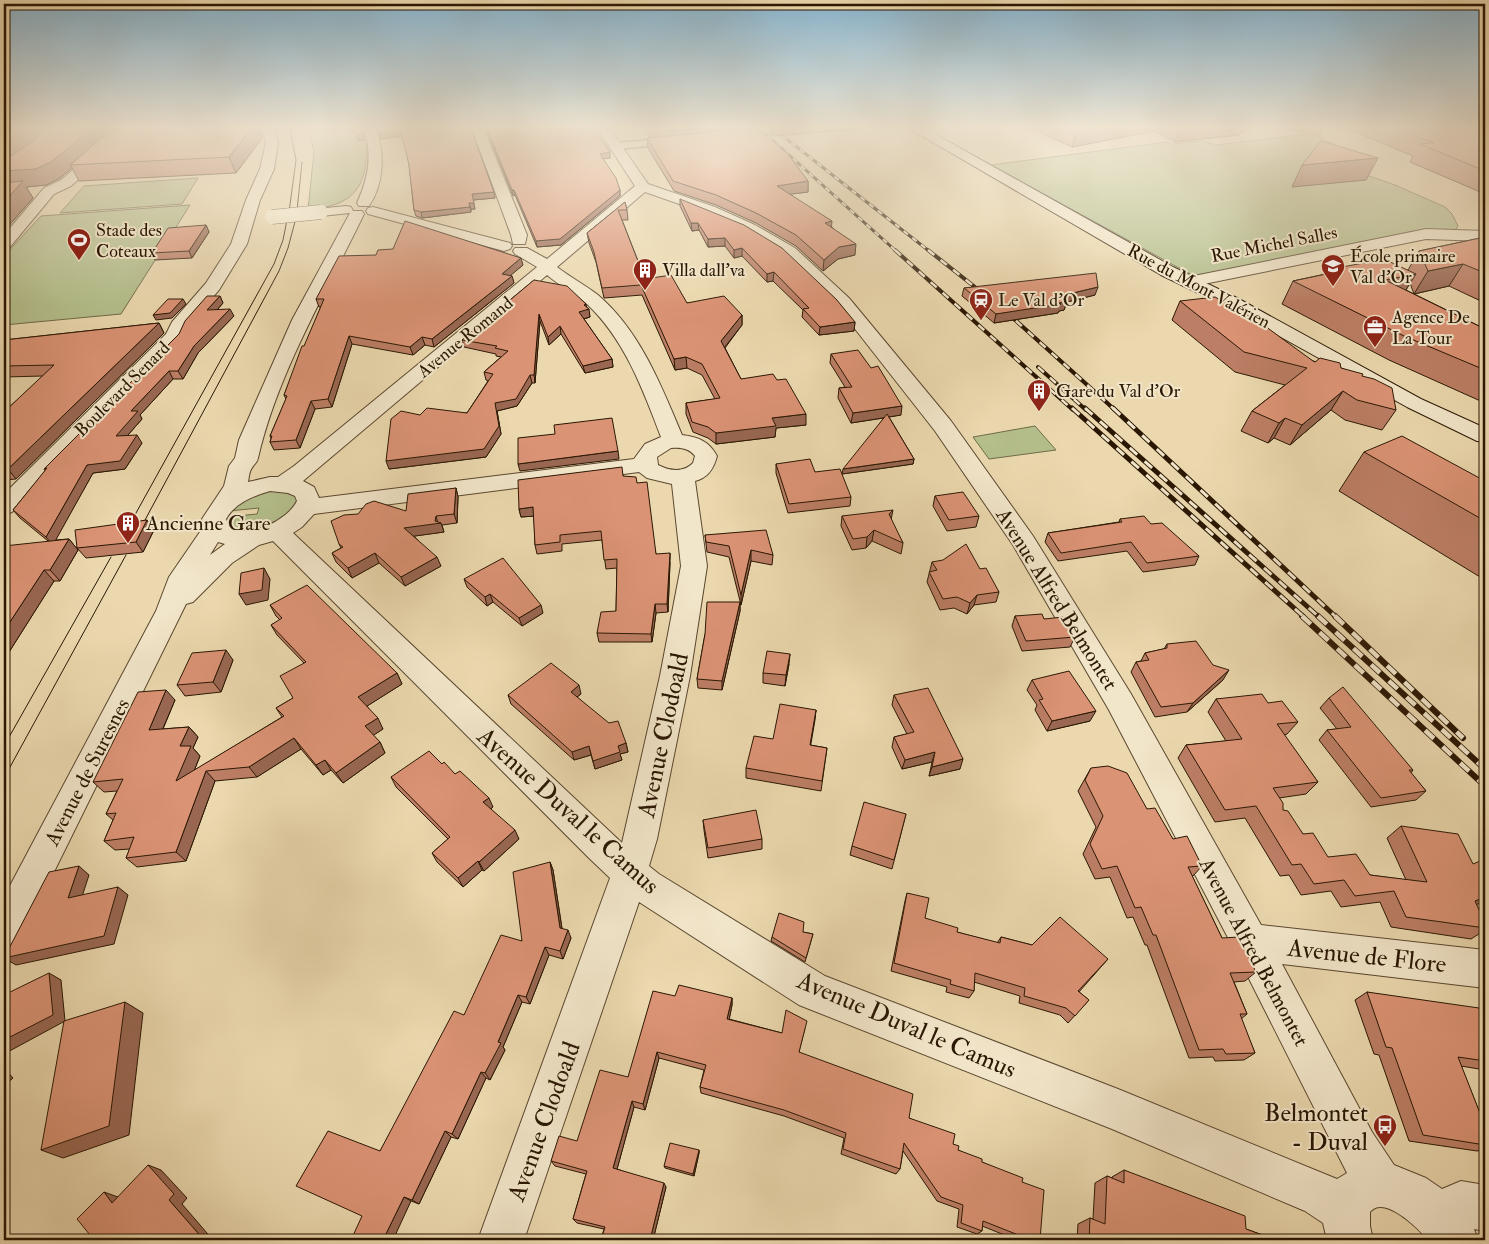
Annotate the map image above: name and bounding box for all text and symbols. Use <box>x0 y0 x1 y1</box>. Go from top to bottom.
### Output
place label: Stade des Coteaux <box>96 219 162 263</box>
street label: Rue Michel Salles <box>1209 221 1339 268</box>
sports icon: Stade des Coteaux <box>66 227 92 261</box>
street label: Rue du Mont Valérien <box>1123 239 1274 334</box>
place label: École primaire Val d'Or <box>1350 245 1456 289</box>
school or university icon: École primaire Val d'Or <box>1320 253 1346 287</box>
building icon: Villa dall’va <box>632 257 658 291</box>
place label: Villa dall’va <box>662 259 746 282</box>
station icon: Le Val d'Or <box>968 287 994 321</box>
place label: Le Val d'Or <box>998 289 1084 312</box>
street label: Avenue Romand <box>412 292 518 384</box>
place label: Agence De La Tour <box>1391 306 1470 350</box>
office icon: Agence De La Tour <box>1362 314 1388 348</box>
street label: Boulevard Senard <box>70 337 175 442</box>
building icon: Gare du Val d'Or <box>1026 378 1052 412</box>
place label: Gare du Val d'Or <box>1056 380 1181 403</box>
street label: Avenue Alfred Belmontet <box>989 502 1124 695</box>
building icon: Ancienne Gare <box>115 510 141 544</box>
place label: Ancienne Gare <box>145 510 271 537</box>
street label: Avenue Clodoald <box>631 650 696 821</box>
street label: Avenue de Suresnes <box>38 694 136 851</box>
street label: Avenue Duval le Camus <box>470 720 666 901</box>
street label: Avenue Alfred Belmontet <box>1192 853 1315 1051</box>
street label: Avenue de Flore <box>1285 933 1448 980</box>
street label: Avenue Duval le Camus <box>791 965 1021 1086</box>
street label: Avenue Clodoald <box>501 1038 588 1206</box>
place label: Belmontet - Duval <box>1264 1098 1369 1158</box>
bus stop icon: Belmontet - Duval <box>1372 1113 1398 1147</box>

